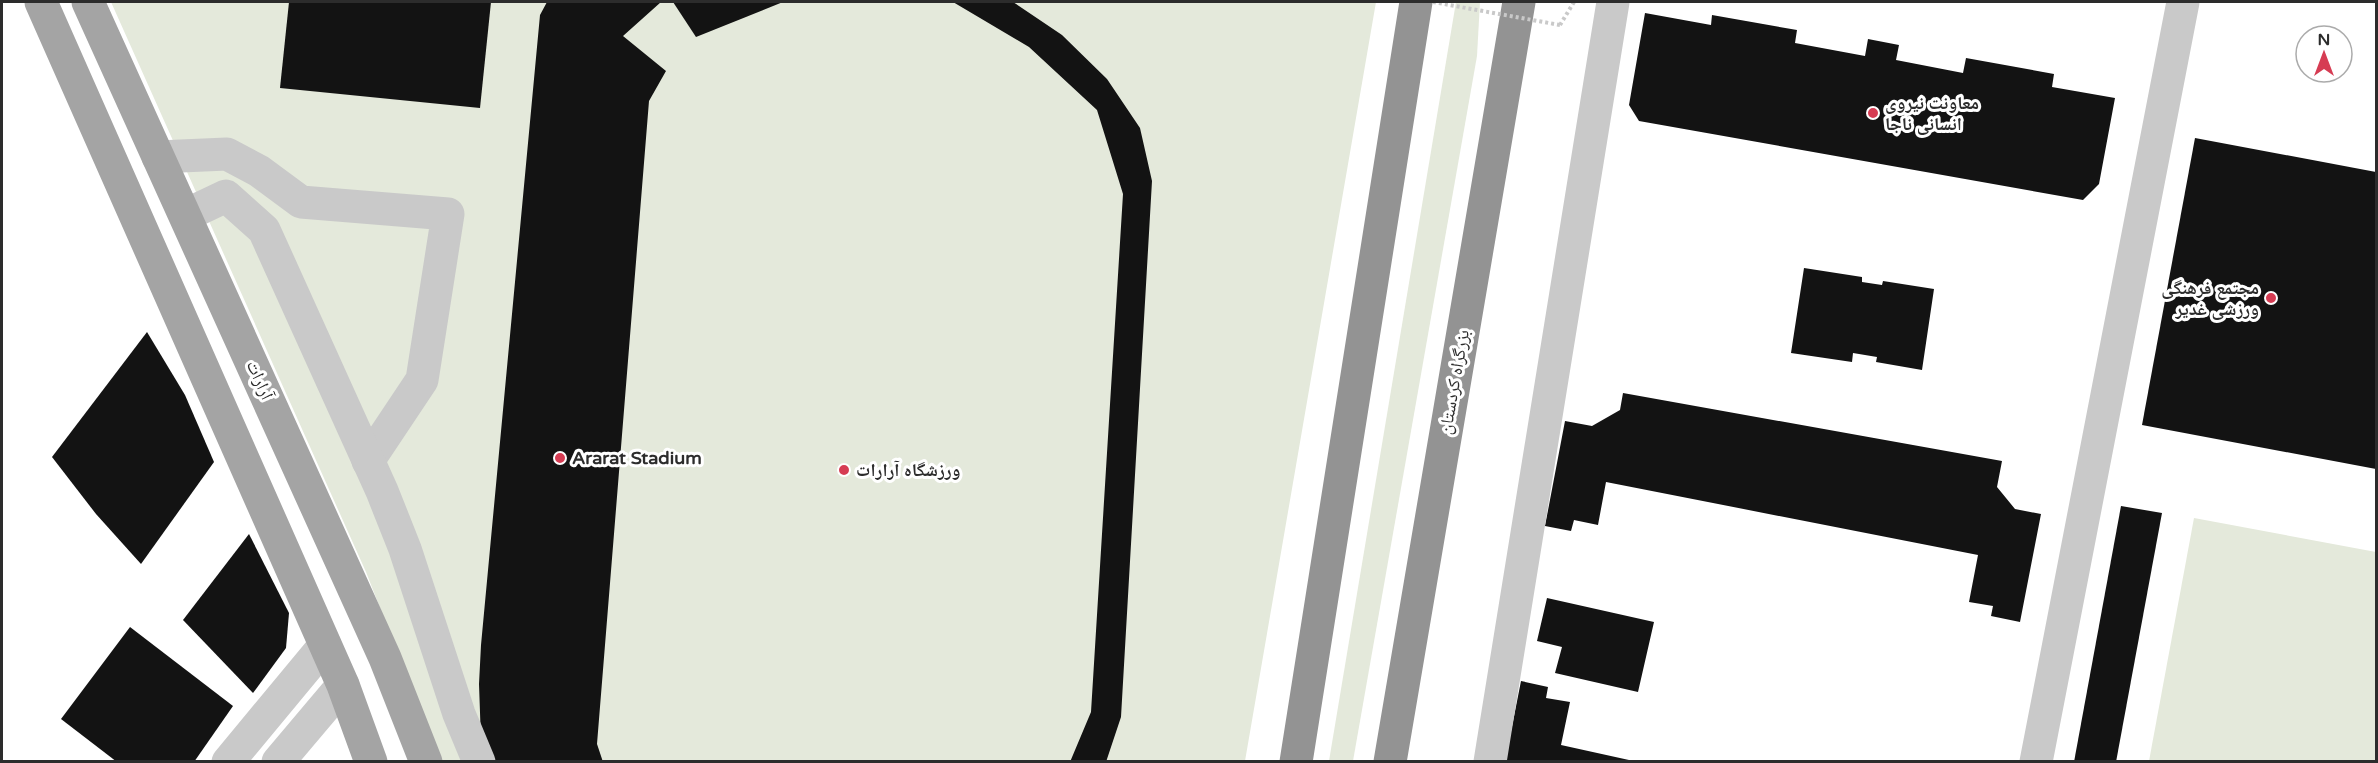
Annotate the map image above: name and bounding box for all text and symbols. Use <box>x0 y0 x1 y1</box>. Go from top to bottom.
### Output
north arrow <box>2294 24 2354 84</box>
text: N <box>2318 30 2330 50</box>
place label: معاونت نیروی انسانی ناجا <box>1885 92 1979 135</box>
marker: معاونت نیروی انسانی ناجا <box>1866 106 1880 120</box>
place label: مجتمع فرهنگی ورزشی غدیر <box>2161 277 2259 320</box>
marker: مجتمع فرهنگی ورزشی غدیر <box>2264 291 2278 305</box>
street label: بزرگراه کردستان <box>1434 328 1474 436</box>
street label: آرارات <box>242 357 278 403</box>
place label: Ararat Stadium <box>572 447 702 469</box>
marker: Ararat Stadium <box>553 451 567 465</box>
place label: ورزشگاه آرارات <box>856 459 961 481</box>
marker: ورزشگاه آرارات <box>837 463 851 477</box>

